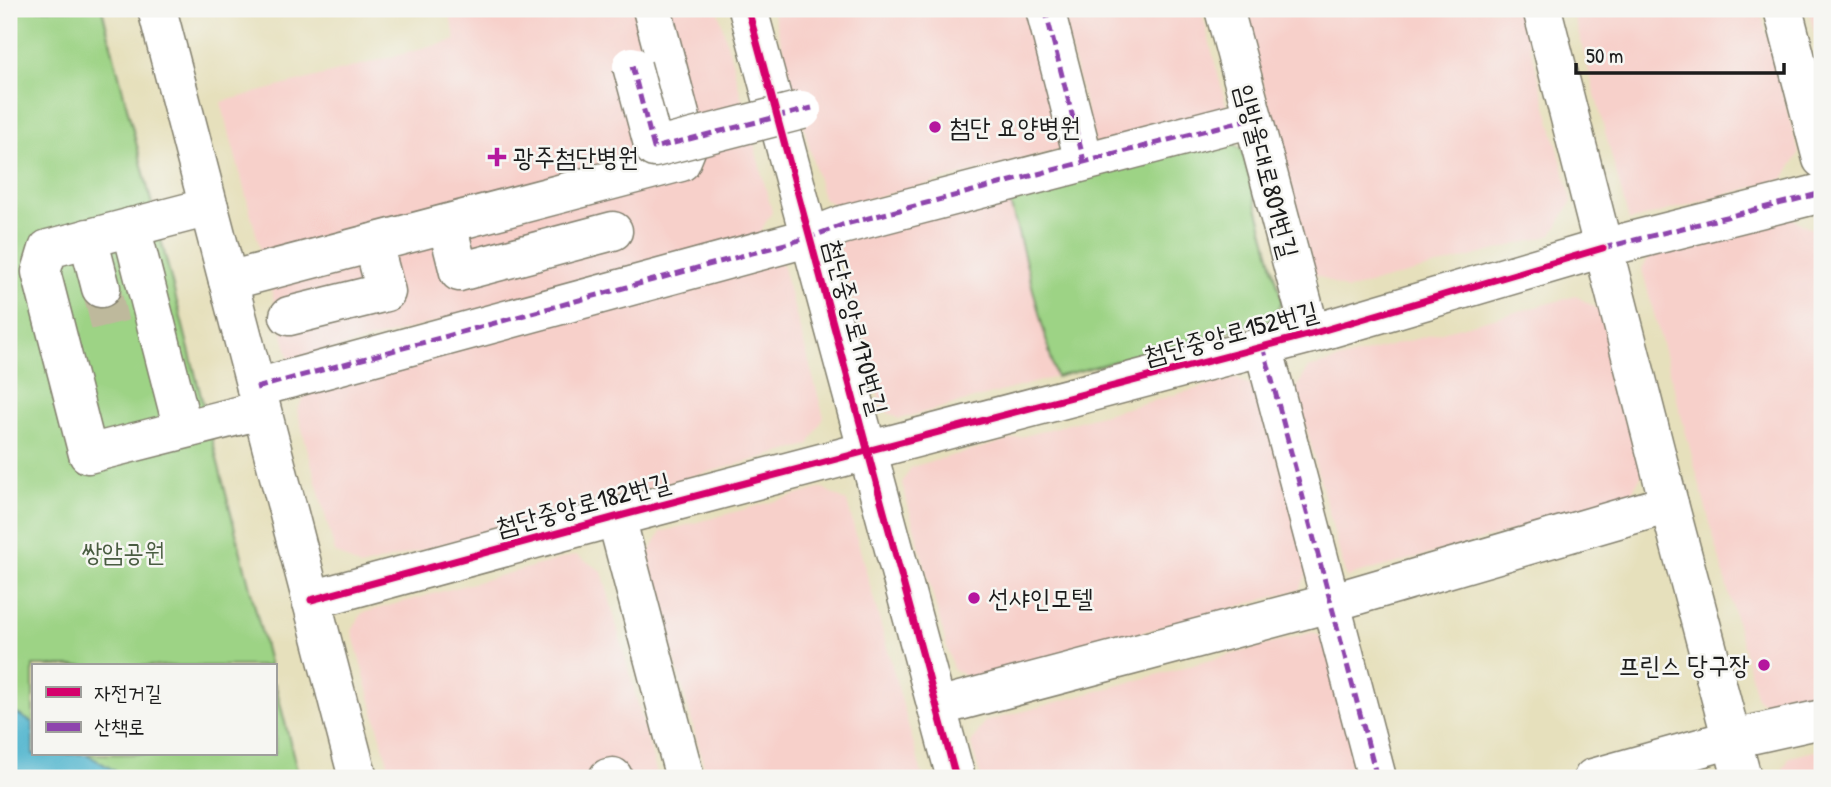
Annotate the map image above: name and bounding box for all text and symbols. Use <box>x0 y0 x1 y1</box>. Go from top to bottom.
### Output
scale bar <box>1576 32 1784 76</box>
text: 50 m <box>1586 41 1623 70</box>
street label: 임방울대로801번길 <box>1227 80 1308 262</box>
place label: 첨단 요양병원 <box>949 109 1081 144</box>
marker: 첨단 요양병원 <box>927 119 943 135</box>
place label: 광주첨단병원 <box>513 139 639 174</box>
marker: 광주첨단병원 <box>487 147 507 167</box>
street label: 첨단중앙로170번길 <box>816 235 897 419</box>
street label: 첨단중앙로152번길 <box>1140 292 1322 373</box>
street label: 첨단중앙로182번길 <box>492 463 674 544</box>
park label: 쌍암공원 <box>81 534 165 569</box>
place label: 선샤인모텔 <box>988 580 1093 615</box>
marker: 선샤인모텔 <box>966 590 982 606</box>
place label: 프린스 당구장 <box>1618 647 1750 682</box>
marker: 프린스 당구장 <box>1756 657 1772 673</box>
legend <box>32 664 276 756</box>
text: 자전거길 <box>94 678 162 707</box>
text: 산책로 <box>94 712 145 741</box>

